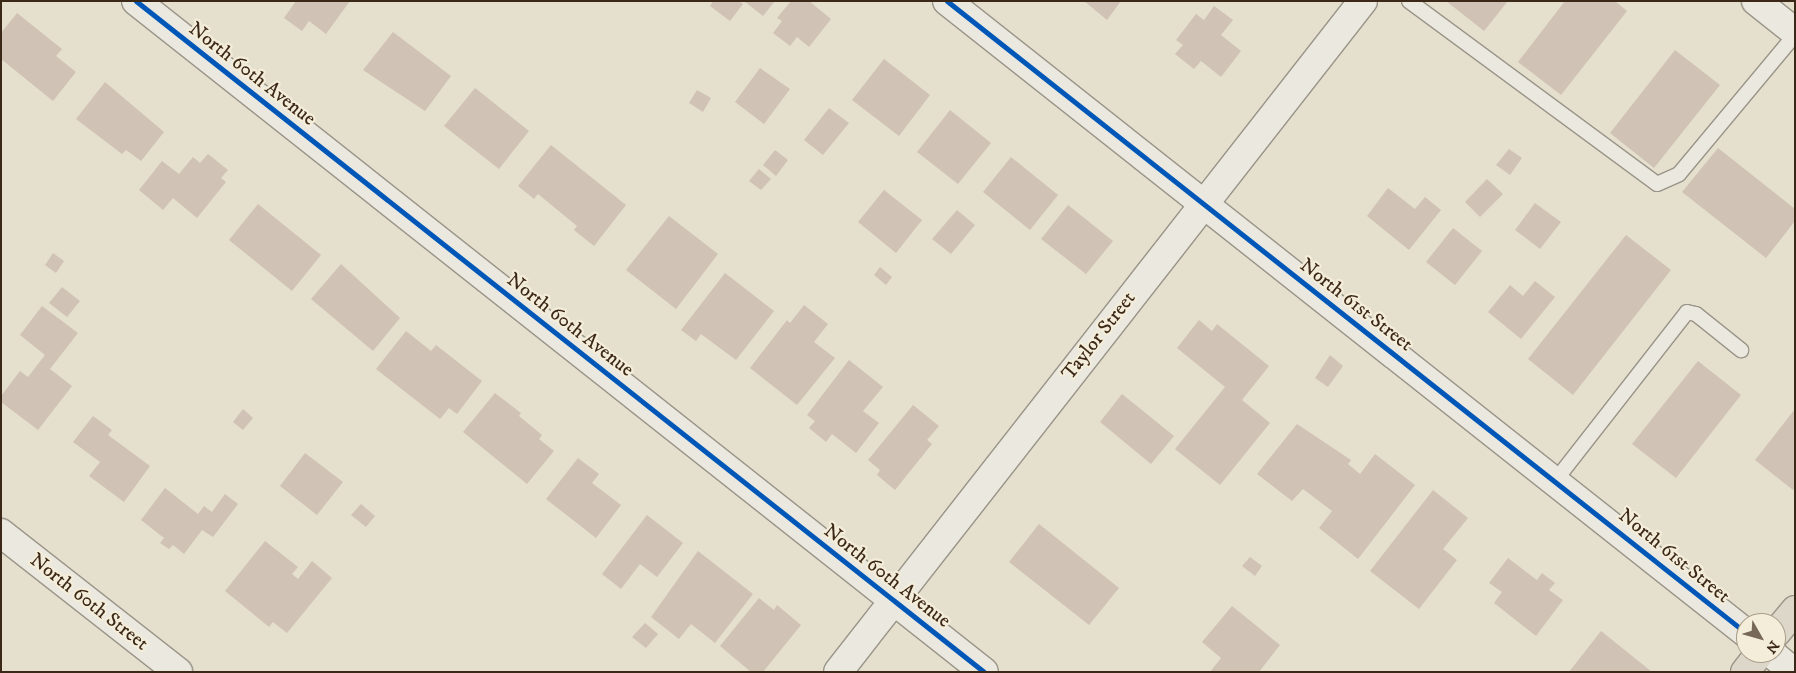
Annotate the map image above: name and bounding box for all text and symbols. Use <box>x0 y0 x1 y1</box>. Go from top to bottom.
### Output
street label: North 60th Avenue <box>184 17 320 131</box>
street label: North 61st Street <box>1295 253 1417 357</box>
street label: North 60th Avenue <box>502 268 638 382</box>
street label: Taylor Street <box>1057 287 1141 385</box>
street label: North 61st Street <box>1613 504 1735 608</box>
street label: North 60th Avenue <box>819 519 955 633</box>
street label: North 60th Street <box>25 548 153 656</box>
north arrow <box>1736 613 1786 663</box>
text: N <box>1761 637 1783 657</box>

